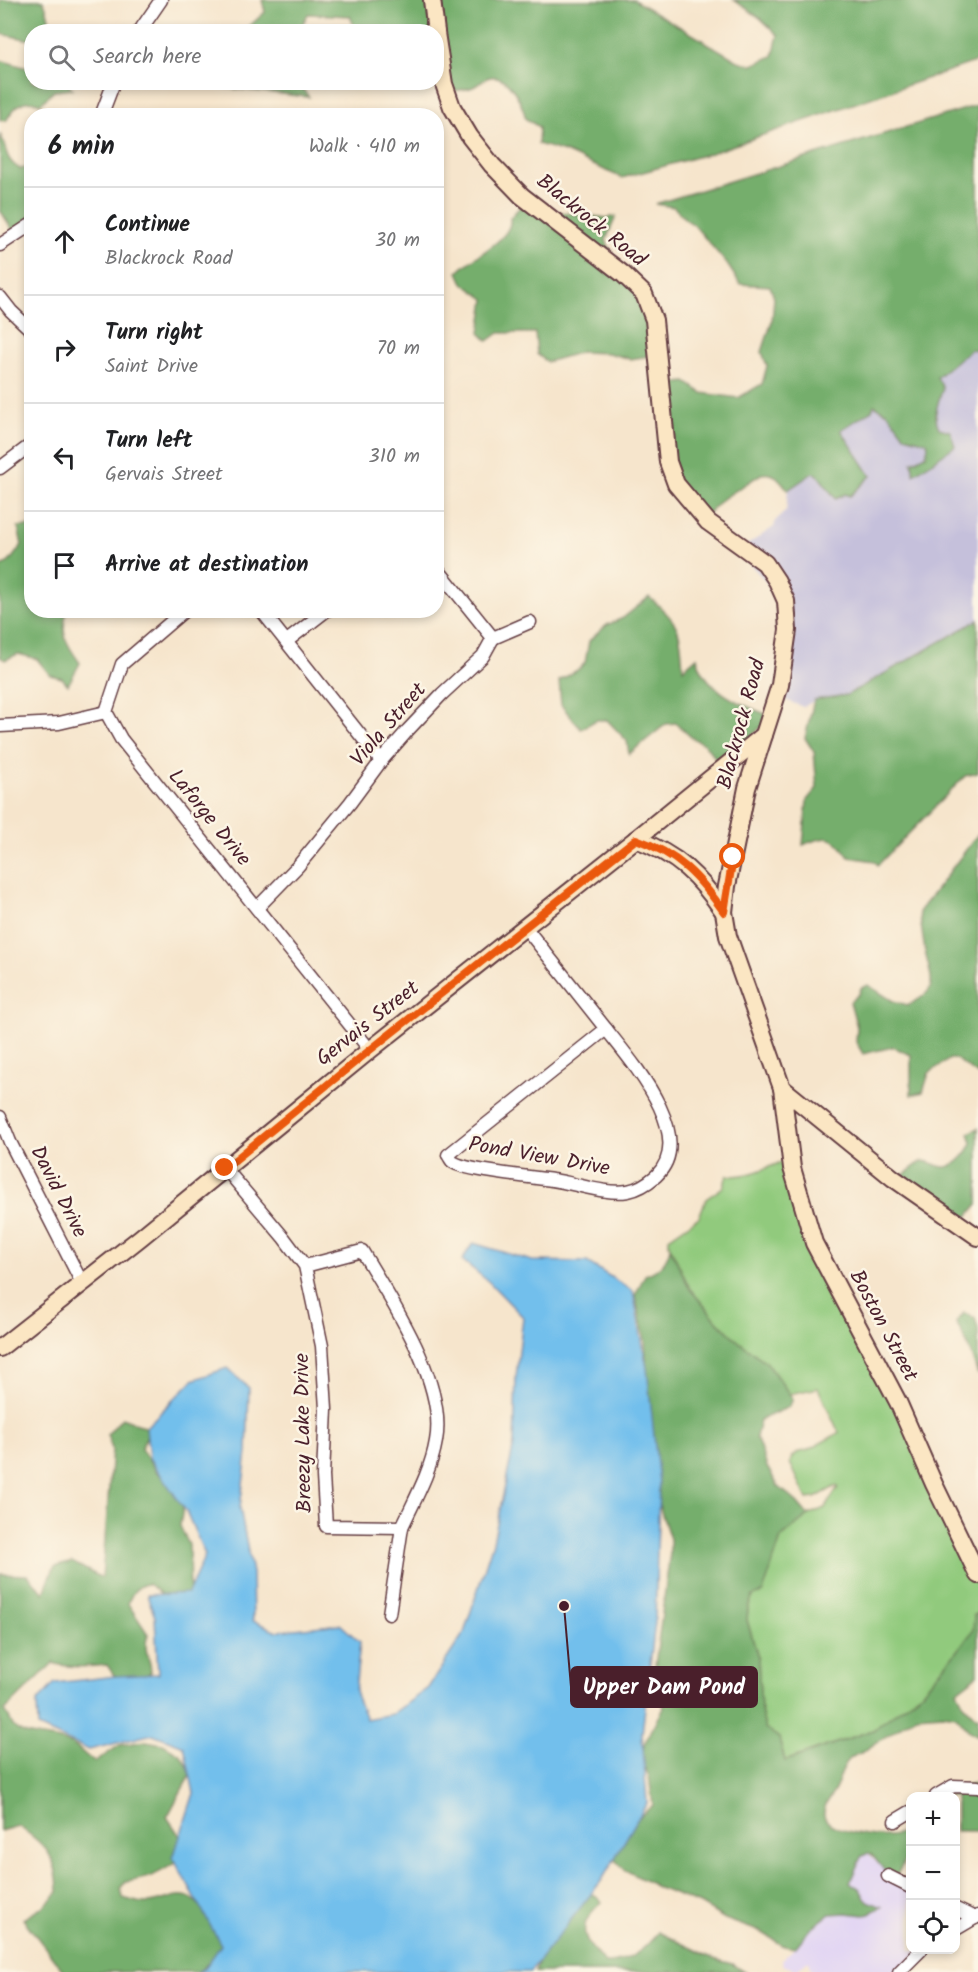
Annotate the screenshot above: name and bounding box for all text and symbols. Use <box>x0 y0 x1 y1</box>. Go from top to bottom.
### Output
search box <box>24 24 444 90</box>
text: Search here <box>93 40 201 75</box>
icon: search <box>45 41 78 74</box>
text: 6 min <box>48 126 115 168</box>
text: Walk · 410 m <box>309 131 420 163</box>
street label: Blackrock Road <box>529 166 654 276</box>
text: Continue <box>105 208 190 243</box>
icon: ahead <box>48 225 81 258</box>
text: 30 m <box>375 225 420 257</box>
text: Blackrock Road <box>105 243 232 275</box>
text: Turn right <box>105 316 203 351</box>
icon: right <box>48 333 81 366</box>
text: 70 m <box>377 333 420 365</box>
text: Saint Drive <box>105 351 198 383</box>
text: Turn left <box>105 424 192 459</box>
icon: left <box>48 441 81 474</box>
text: 310 m <box>368 441 420 473</box>
text: Gervais Street <box>105 459 223 491</box>
text: Arrive at destination <box>105 548 308 583</box>
icon: arrive <box>48 549 81 582</box>
street label: Blackrock Road <box>709 655 775 793</box>
street label: Viola Street <box>343 675 436 774</box>
street label: Laforge Drive <box>159 762 259 874</box>
route start <box>719 843 745 869</box>
street label: Gervais Street <box>309 972 428 1075</box>
street label: Pond View Drive <box>466 1128 613 1186</box>
street label: David Drive <box>21 1140 96 1245</box>
route end <box>211 1154 237 1180</box>
street label: Boston Street <box>840 1264 927 1389</box>
street label: Breezy Lake Drive <box>286 1352 322 1513</box>
callout: Upper Dam Pond <box>571 1667 757 1707</box>
text: Upper Dam Pond <box>583 1671 746 1706</box>
map controls <box>906 1792 960 1954</box>
button: + <box>906 1792 960 1846</box>
button: − <box>906 1846 960 1900</box>
button: locate <box>906 1900 960 1954</box>

